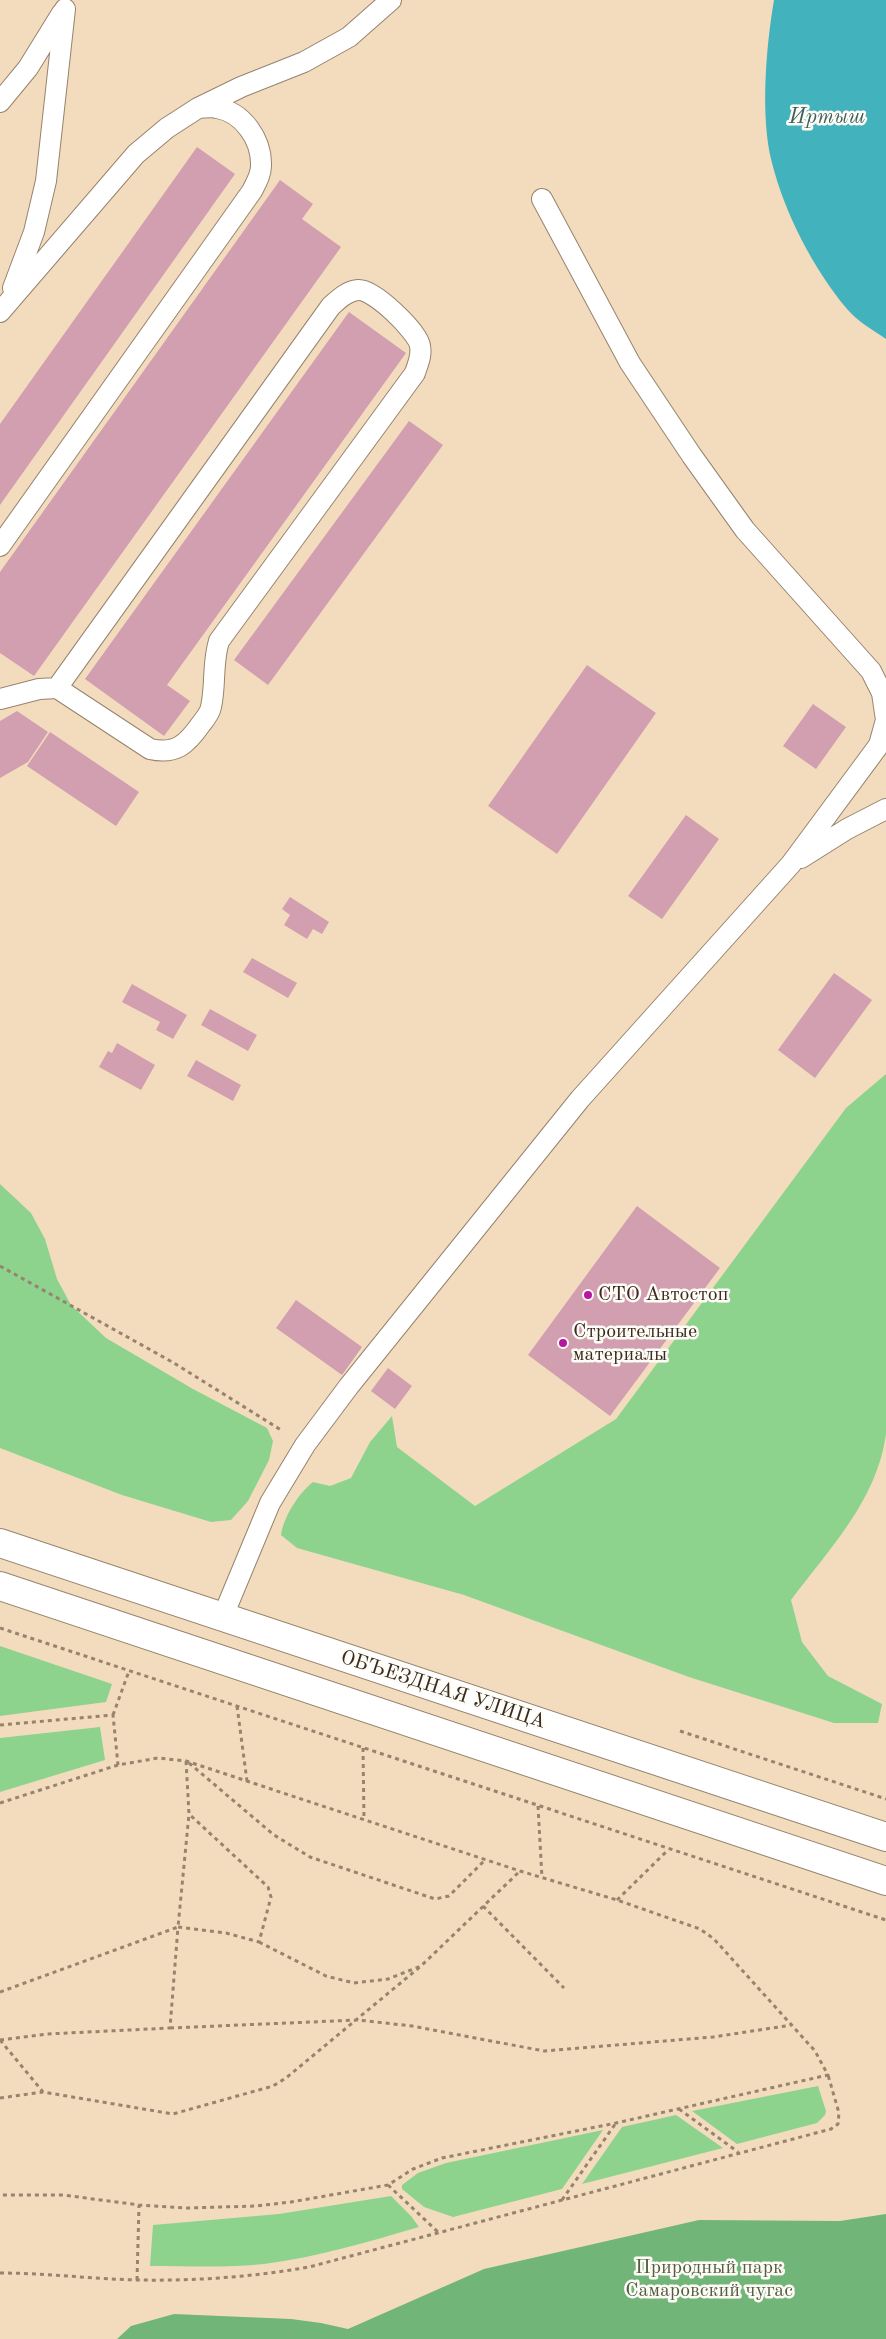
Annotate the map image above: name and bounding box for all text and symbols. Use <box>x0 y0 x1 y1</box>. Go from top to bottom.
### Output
water label: Иртыш <box>789 104 865 130</box>
place label: СТО Автостоп <box>598 1283 729 1307</box>
marker: СТО Автостоп <box>582 1289 594 1301</box>
place label: Строительные материалы <box>573 1320 697 1367</box>
marker: Строительные материалы <box>557 1337 569 1349</box>
street label: ОБЪЕЗДНАЯ УЛИЦА <box>337 1645 549 1735</box>
park label: Природный парк Самаровский чугас <box>625 2256 793 2303</box>

